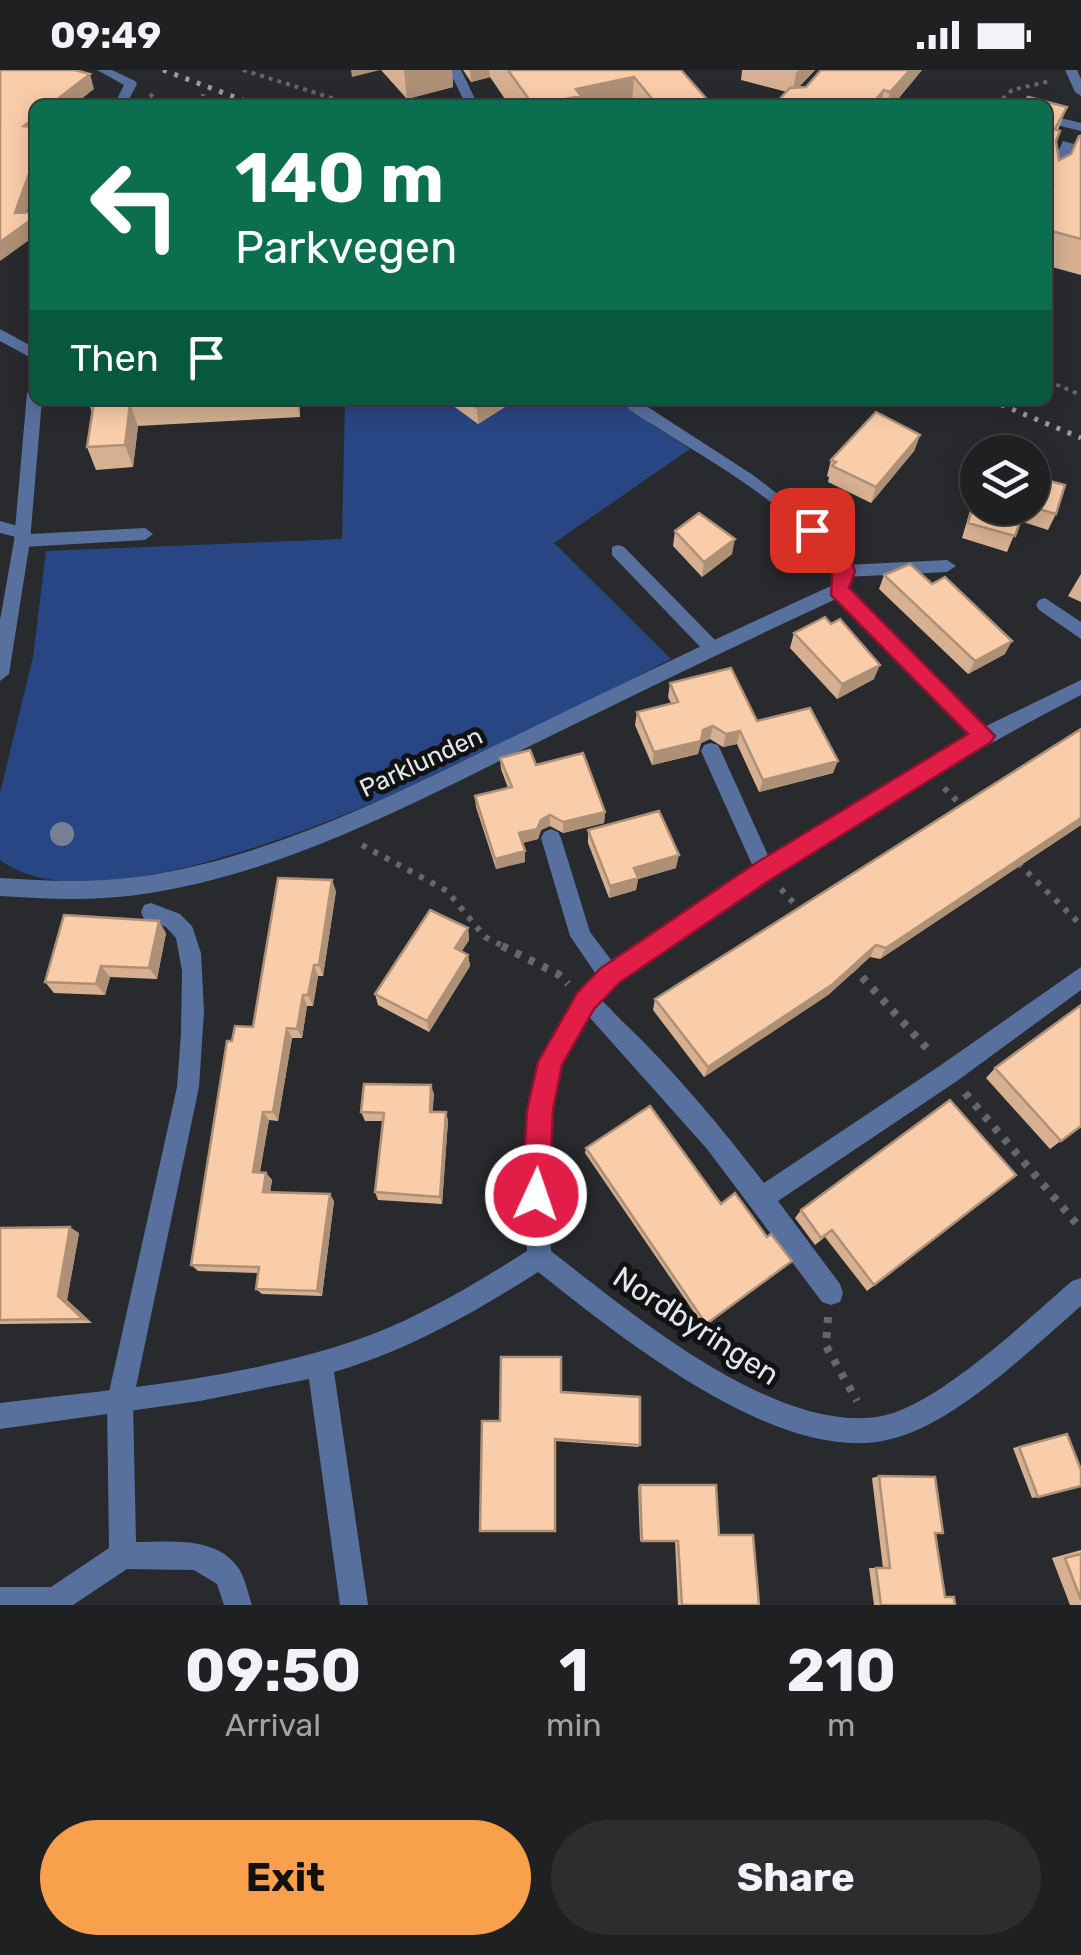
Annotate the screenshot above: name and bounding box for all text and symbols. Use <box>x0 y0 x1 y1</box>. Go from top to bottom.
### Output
text: 09:49 <box>50 12 161 58</box>
text: 140 m <box>235 137 444 220</box>
icon: left <box>70 140 200 270</box>
text: Parkvegen <box>235 221 457 274</box>
icon: arrive <box>179 330 234 385</box>
text: Then <box>70 335 159 381</box>
map controls <box>960 435 1050 525</box>
button: layers <box>960 435 1050 525</box>
pin <box>770 488 855 573</box>
icon: arrive <box>785 503 840 558</box>
street label: Parklunden <box>355 721 487 803</box>
position arrow <box>484 1143 588 1247</box>
street label: Nordbyringen <box>606 1259 786 1393</box>
text: 09:50 <box>185 1635 361 1706</box>
text: 1 <box>559 1635 589 1706</box>
text: 210 <box>787 1635 896 1706</box>
text: Arrival <box>225 1706 321 1744</box>
text: min <box>546 1706 602 1744</box>
text: m <box>827 1706 856 1744</box>
button: Exit <box>40 1820 531 1935</box>
button: Share <box>551 1820 1041 1935</box>

